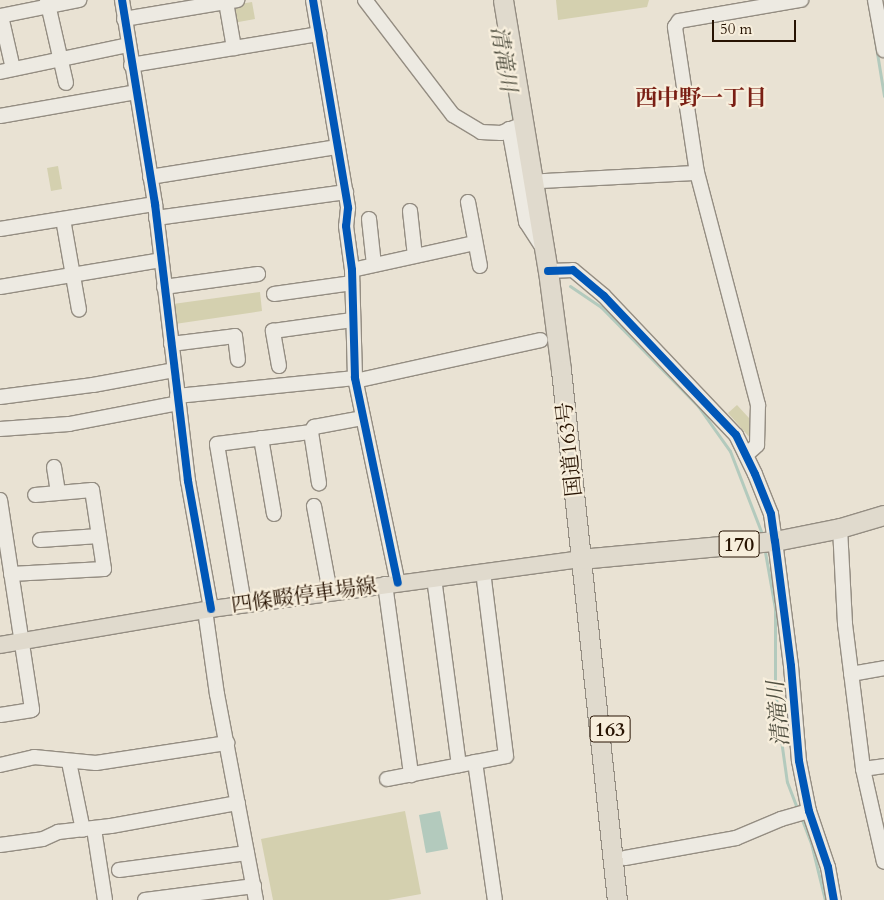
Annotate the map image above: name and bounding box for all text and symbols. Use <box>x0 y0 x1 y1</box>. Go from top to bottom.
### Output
scale bar <box>714 10 798 42</box>
text: 50 m <box>720 19 752 39</box>
water label: 清滝川 <box>485 24 521 94</box>
district label: 西中野一丁目 <box>635 86 767 112</box>
street label: 国道163号 <box>552 400 588 498</box>
road number: 170 <box>718 526 760 562</box>
street label: 四條畷停車場線 <box>229 573 379 619</box>
water label: 清滝川 <box>763 680 795 748</box>
road number: 163 <box>589 712 631 746</box>

